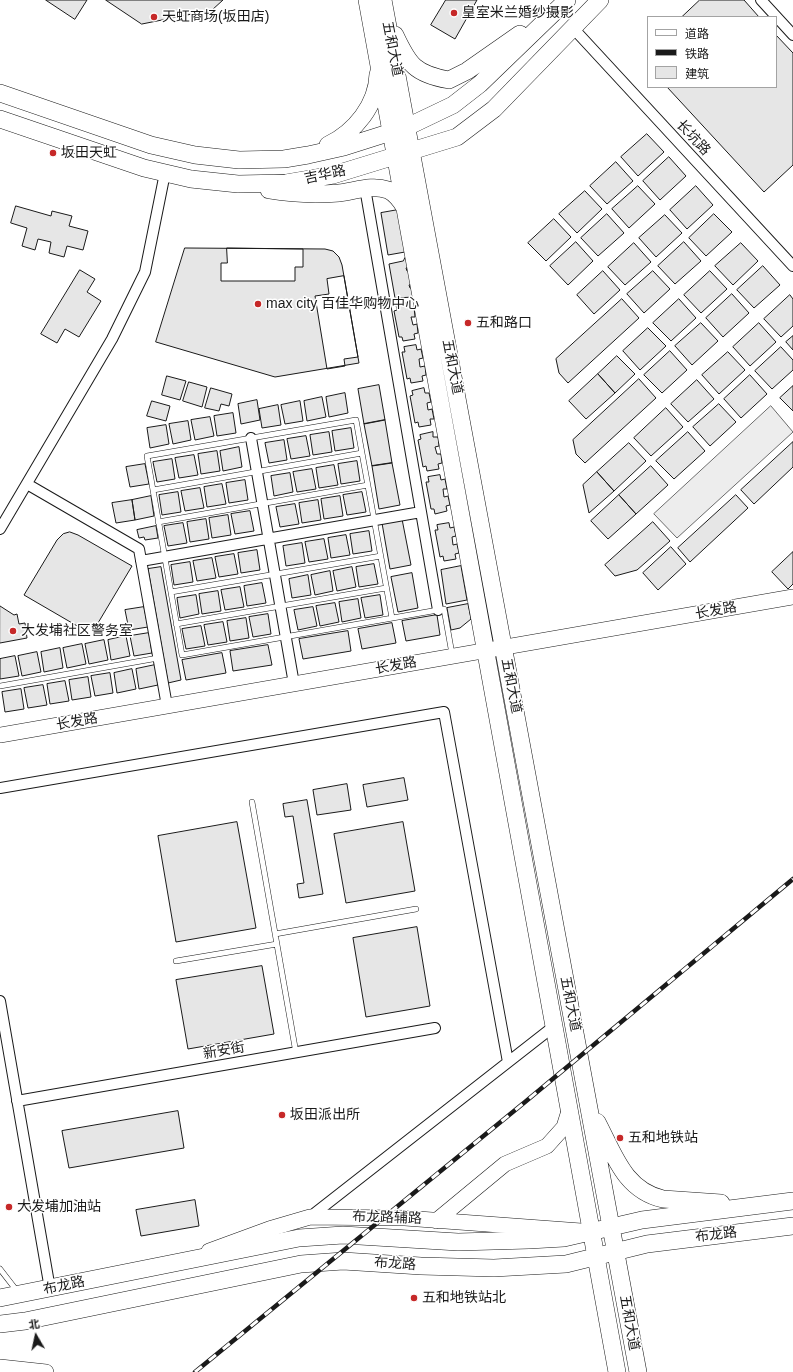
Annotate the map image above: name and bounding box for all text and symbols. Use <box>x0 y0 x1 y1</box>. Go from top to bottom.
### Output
place label: 皇室米兰婚纱摄影 <box>462 5 574 21</box>
marker: 皇室米兰婚纱摄影 <box>449 8 459 18</box>
place label: 天虹商场(坂田店) <box>162 9 269 25</box>
marker: 天虹商场(坂田店) <box>149 12 159 22</box>
legend <box>647 16 777 88</box>
street label: 五和大道 <box>378 20 406 78</box>
text: 道路 <box>685 27 709 41</box>
text: 铁路 <box>685 47 709 61</box>
text: 建筑 <box>685 67 709 81</box>
street label: 长坑路 <box>673 117 713 159</box>
place label: 坂田天虹 <box>61 145 117 161</box>
marker: 坂田天虹 <box>48 148 58 158</box>
street label: 吉华路 <box>303 162 347 188</box>
place label: max city 百佳华购物中心 <box>266 296 419 312</box>
marker: max city 百佳华购物中心 <box>253 299 263 309</box>
place label: 五和路口 <box>476 315 532 331</box>
marker: 五和路口 <box>463 318 473 328</box>
street label: 五和大道 <box>438 338 466 396</box>
street label: 长发路 <box>694 599 738 623</box>
place label: 大发埔社区警务室 <box>21 623 133 639</box>
marker: 大发埔社区警务室 <box>8 626 18 636</box>
street label: 长发路 <box>374 654 418 678</box>
street label: 五和大道 <box>497 657 525 715</box>
street label: 长发路 <box>55 710 99 734</box>
street label: 五和大道 <box>556 975 584 1033</box>
street label: 新安街 <box>202 1039 246 1063</box>
place label: 坂田派出所 <box>290 1107 360 1123</box>
marker: 坂田派出所 <box>277 1110 287 1120</box>
place label: 五和地铁站 <box>628 1130 698 1146</box>
marker: 五和地铁站 <box>615 1133 625 1143</box>
place label: 大发埔加油站 <box>17 1199 101 1215</box>
marker: 大发埔加油站 <box>4 1202 14 1212</box>
street label: 布龙路辅路 <box>352 1208 422 1228</box>
street label: 布龙路 <box>694 1224 738 1246</box>
street label: 布龙路 <box>373 1254 417 1274</box>
street label: 布龙路 <box>42 1273 86 1299</box>
place label: 五和地铁站北 <box>422 1290 506 1306</box>
marker: 五和地铁站北 <box>409 1293 419 1303</box>
street label: 五和大道 <box>616 1294 642 1352</box>
north arrow <box>16 1316 56 1356</box>
text: 北 <box>28 1317 40 1331</box>

